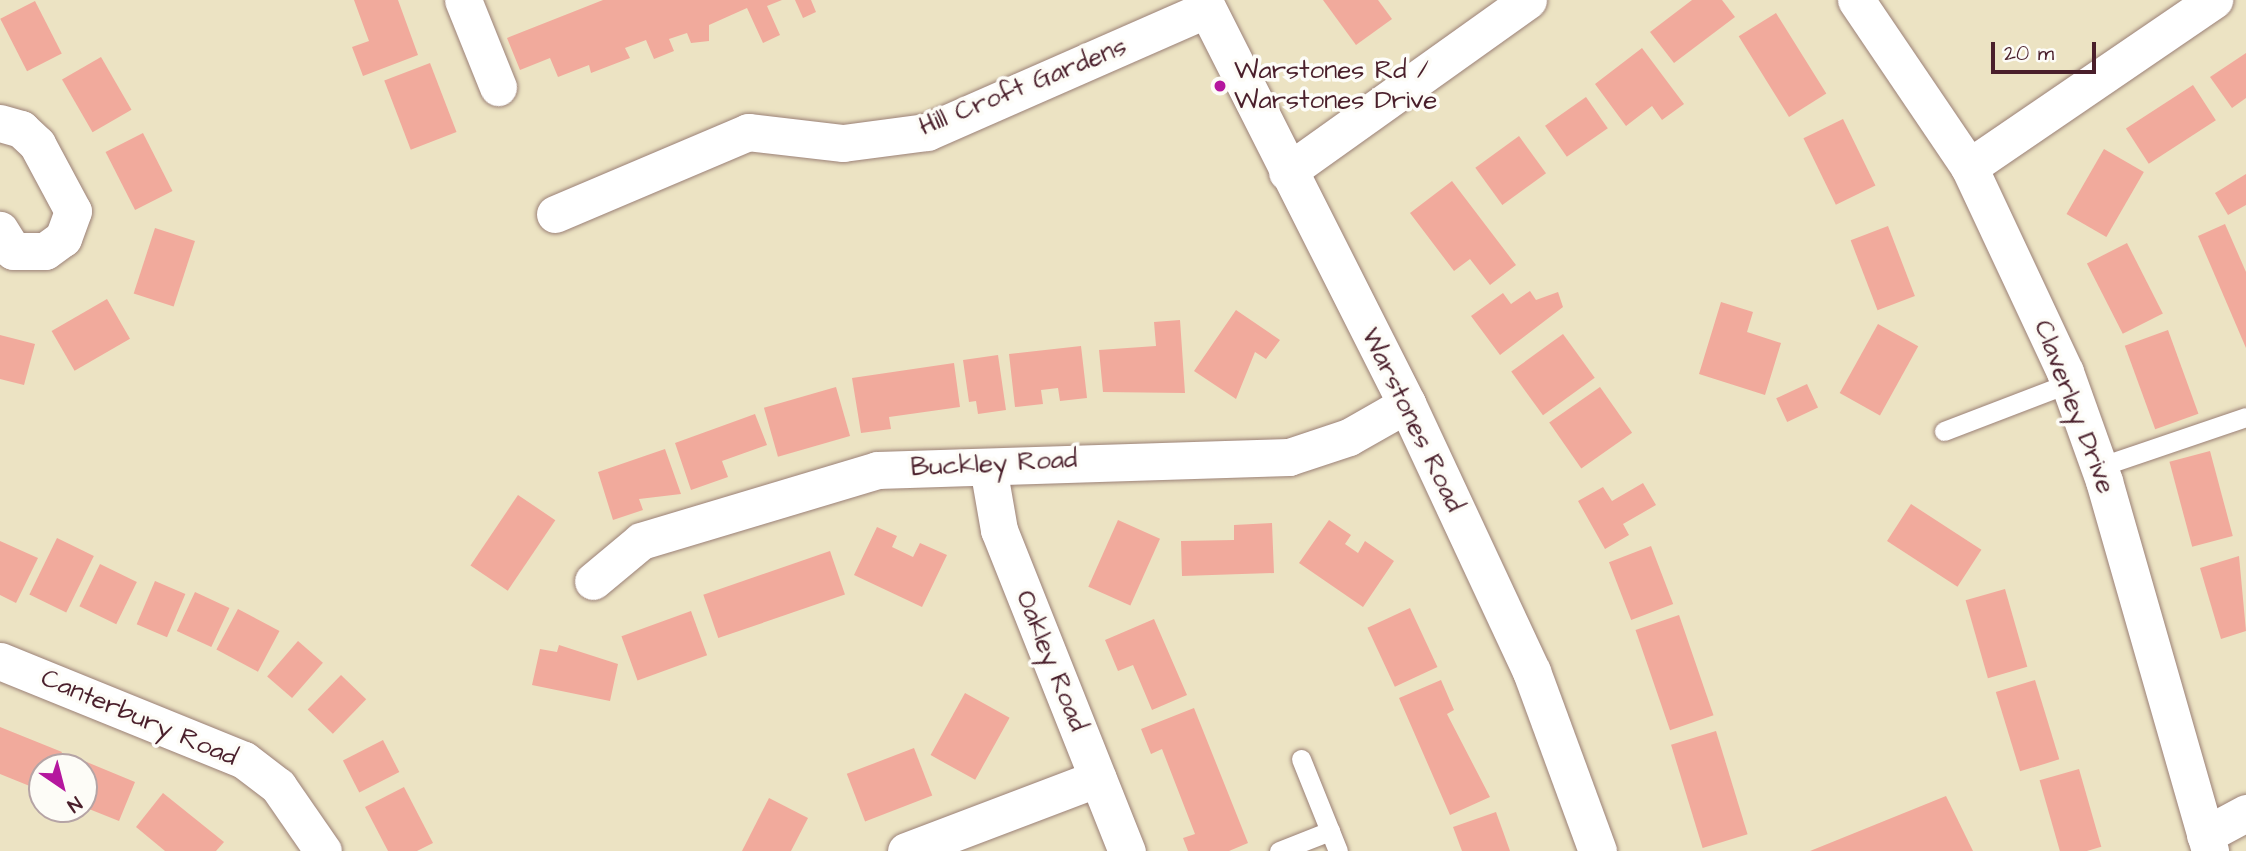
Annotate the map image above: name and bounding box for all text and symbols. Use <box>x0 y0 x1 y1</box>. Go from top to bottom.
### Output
scale bar <box>1994 28 2099 72</box>
street label: Hill Croft Gardens <box>915 31 1131 143</box>
text: 20 m <box>2004 39 2054 68</box>
place label: Warstones Rd / Warstones Drive <box>1234 55 1437 116</box>
marker: Warstones Rd / Warstones Drive <box>1212 78 1228 94</box>
street label: Claverley Drive <box>2027 316 2121 498</box>
street label: Warstones Road <box>1354 323 1470 517</box>
street label: Buckley Road <box>910 444 1078 484</box>
street label: Oakley Road <box>1009 586 1093 736</box>
street label: Canterbury Road <box>36 663 242 773</box>
north arrow <box>28 753 98 823</box>
text: N <box>62 789 87 818</box>

